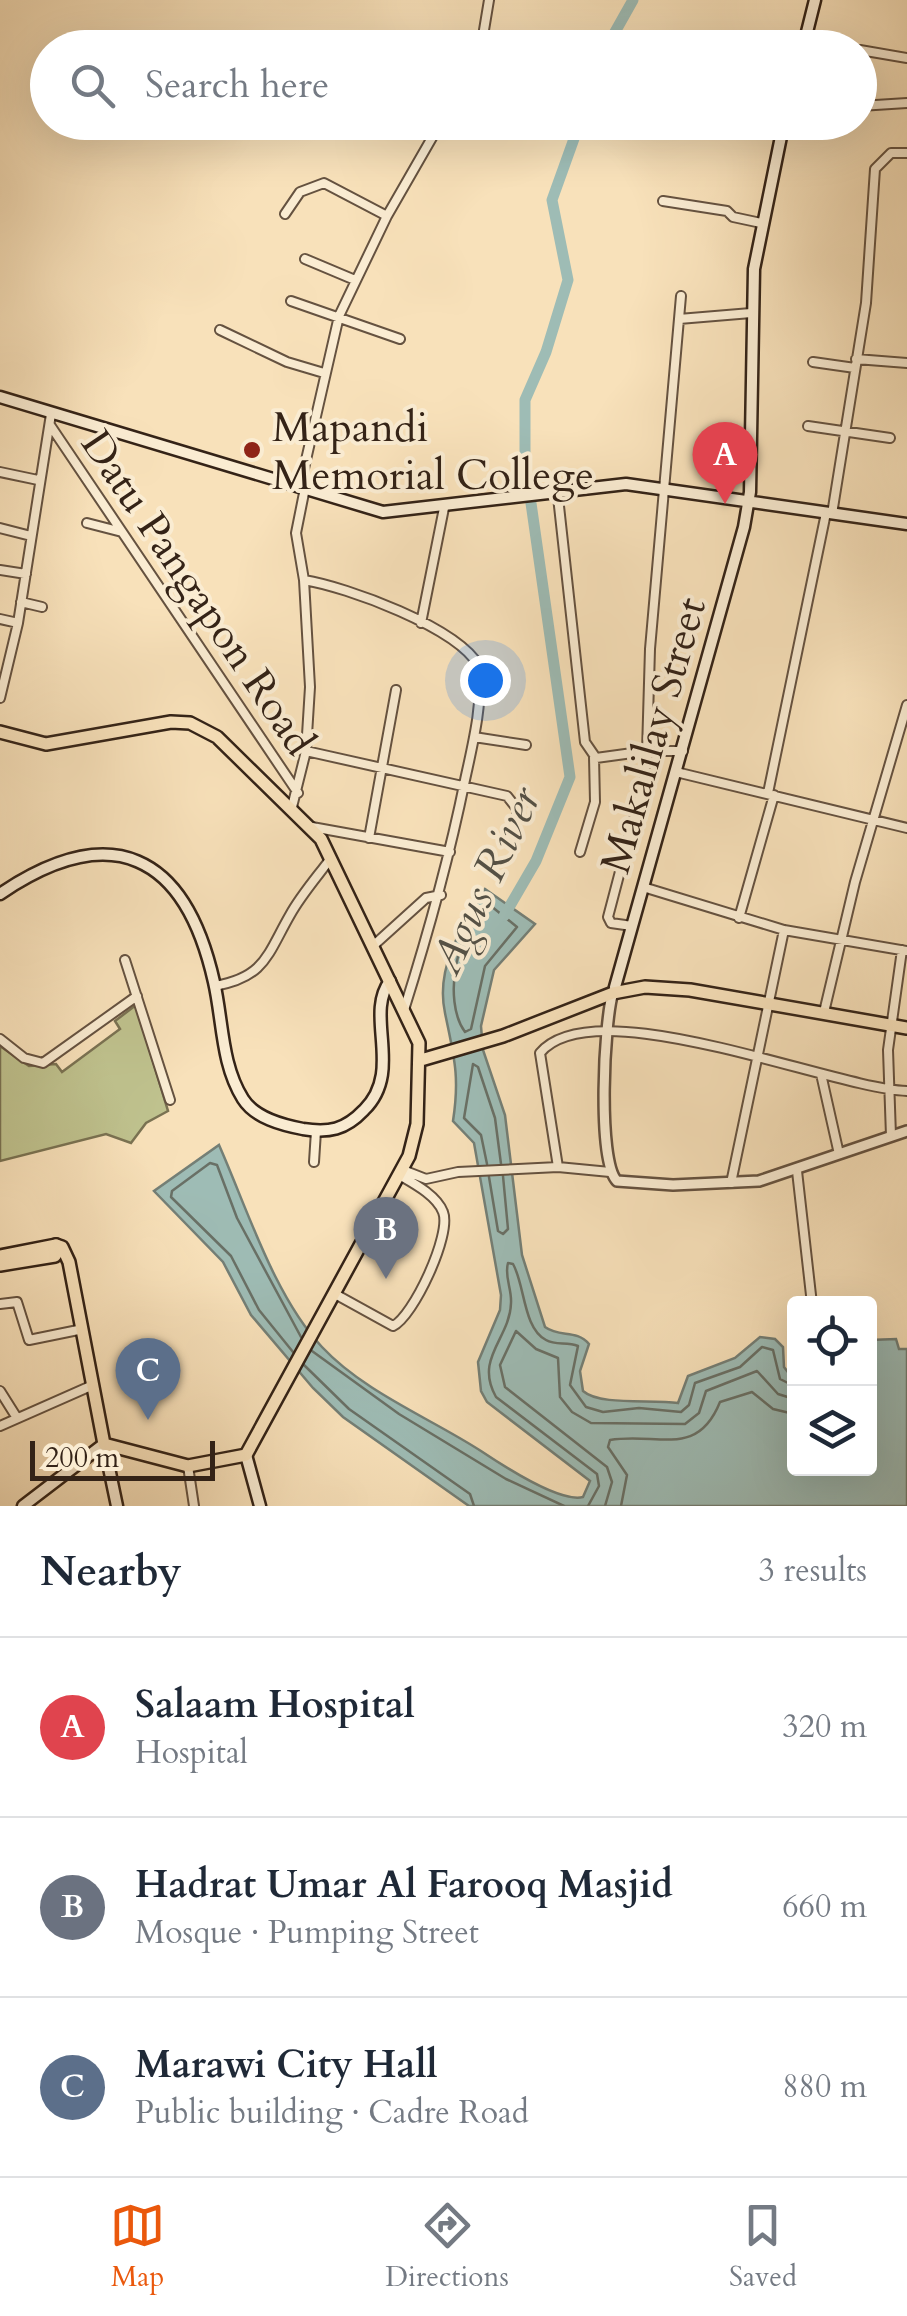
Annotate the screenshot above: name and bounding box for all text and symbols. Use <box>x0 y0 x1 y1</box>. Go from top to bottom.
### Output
search box <box>30 30 877 140</box>
icon: search <box>65 58 120 113</box>
text: Search here <box>145 59 329 111</box>
place label: Mapandi Memorial College <box>272 399 594 504</box>
street label: Datu Pangapon Road <box>68 419 328 767</box>
pin: A <box>692 422 758 504</box>
marker: Mapandi Memorial College <box>241 439 263 461</box>
street label: Makalilay Street <box>587 591 720 880</box>
your location <box>460 655 511 706</box>
water label: Agus River <box>415 776 556 985</box>
pin: B <box>354 1196 418 1279</box>
map controls <box>787 1296 877 1476</box>
button: locate <box>787 1296 877 1386</box>
pin: C <box>116 1338 180 1420</box>
button: layers <box>787 1386 877 1476</box>
scale bar <box>30 1436 215 1480</box>
text: 200 m <box>45 1439 119 1477</box>
text: Nearby <box>40 1543 182 1600</box>
text: 3 results <box>759 1549 867 1593</box>
text: Salaam Hospital <box>135 1679 415 1731</box>
text: A <box>60 1705 85 1749</box>
text: 320 m <box>782 1705 867 1749</box>
text: Hospital <box>135 1731 248 1775</box>
text: Hadrat Umar Al Farooq Masjid <box>135 1859 673 1911</box>
text: B <box>61 1885 84 1929</box>
text: 660 m <box>782 1885 867 1929</box>
text: Mosque · Pumping Street <box>135 1911 479 1955</box>
text: Marawi City Hall <box>135 2039 438 2091</box>
text: C <box>60 2065 85 2109</box>
text: 880 m <box>782 2065 867 2109</box>
text: Public building · Cadre Road <box>135 2091 529 2135</box>
tab: Map <box>110 2198 165 2296</box>
tab: Directions <box>385 2198 509 2296</box>
tab: Saved <box>729 2198 797 2296</box>

